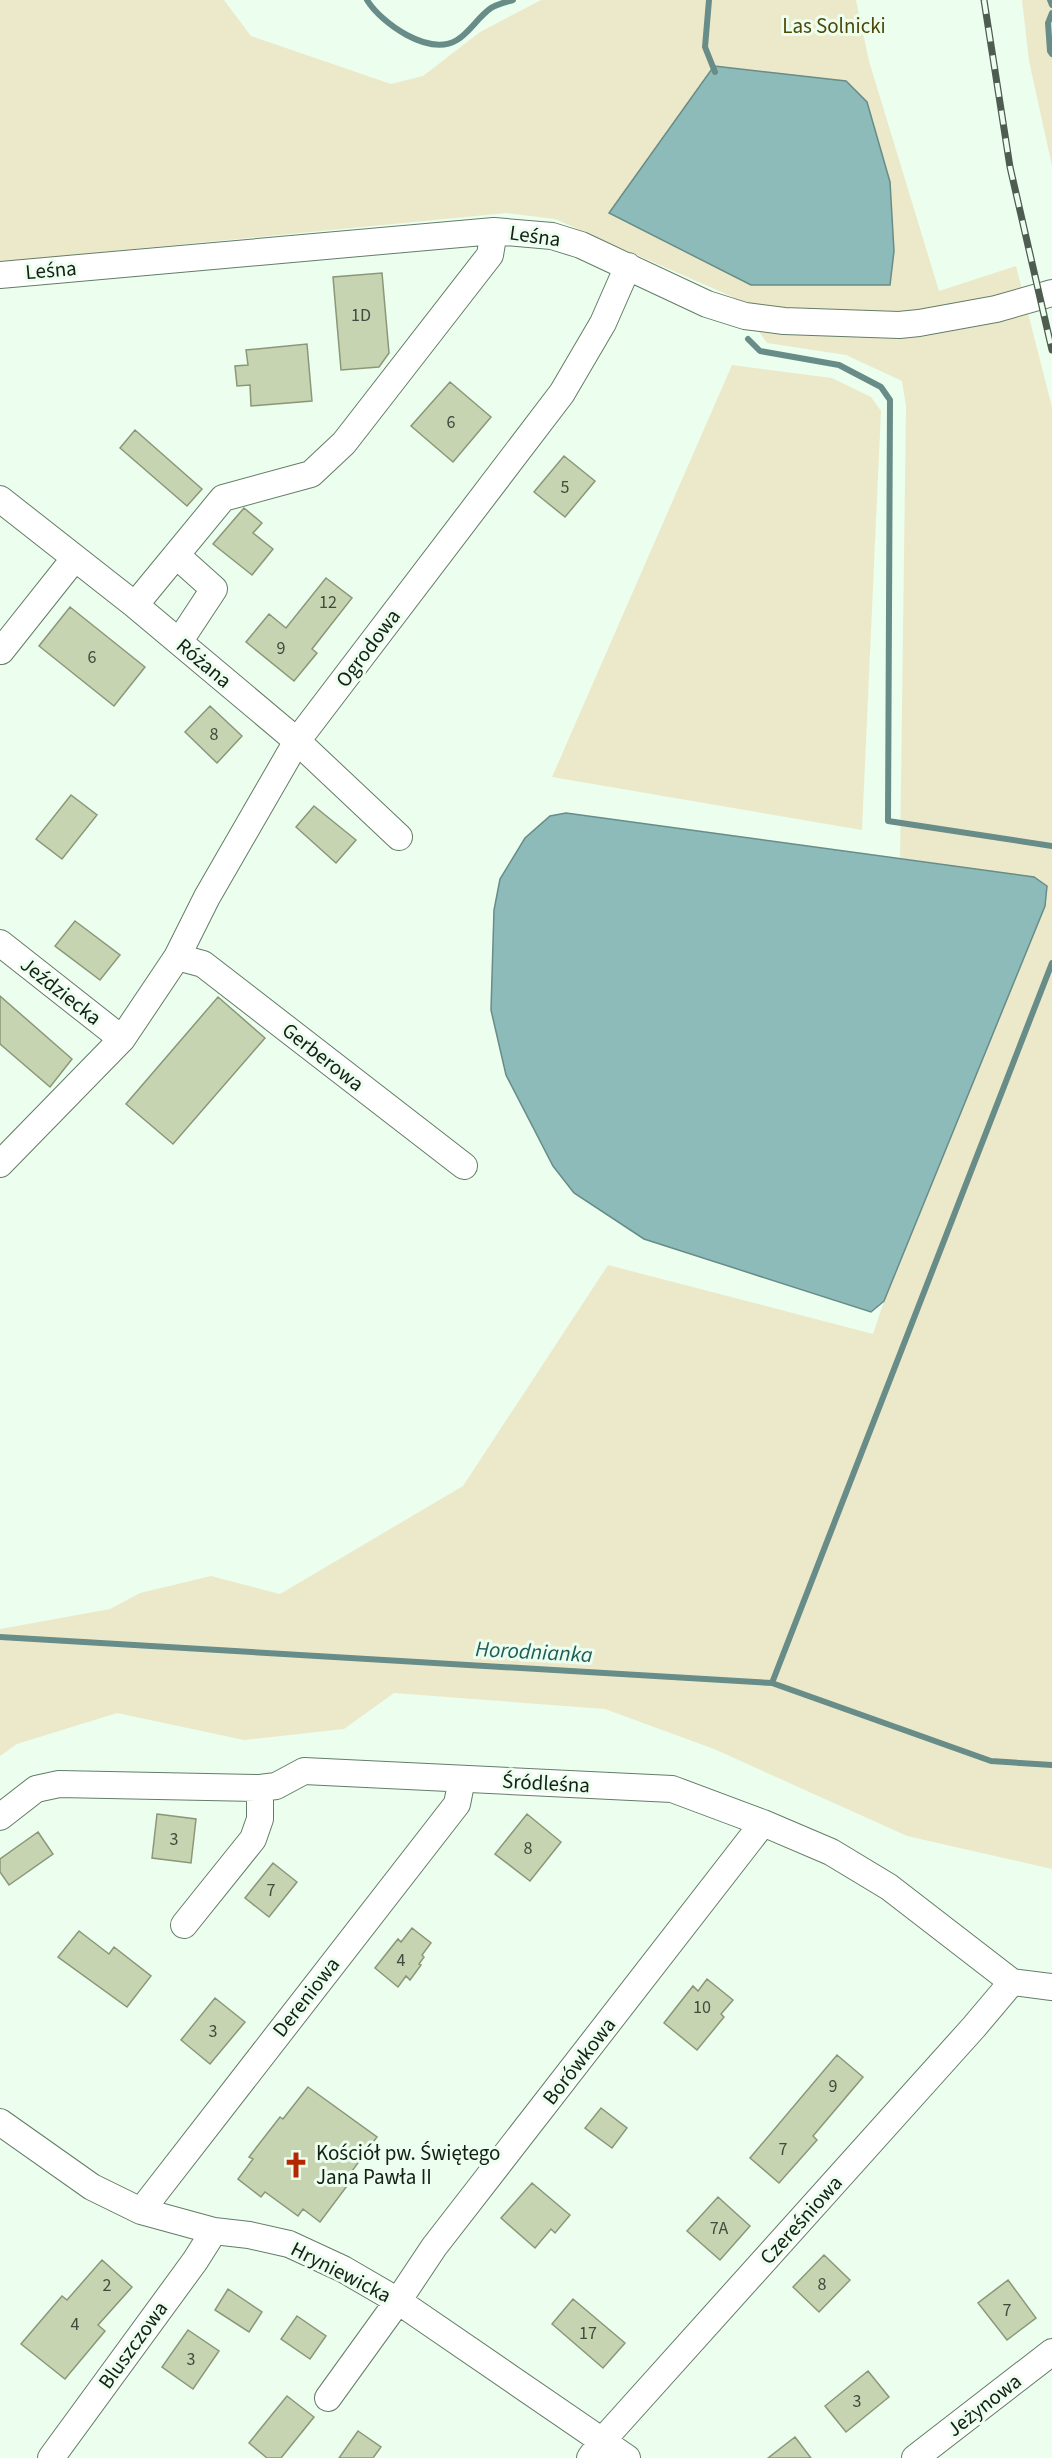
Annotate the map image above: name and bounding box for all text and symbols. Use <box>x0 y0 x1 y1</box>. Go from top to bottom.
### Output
park label: Las Solnicki <box>782 11 886 41</box>
street label: Leśna <box>508 218 562 254</box>
street label: Leśna <box>24 253 78 287</box>
house number: 1D <box>351 303 371 328</box>
house number: 6 <box>447 410 456 435</box>
house number: 5 <box>561 475 570 500</box>
house number: 12 <box>319 590 337 615</box>
street label: Ogrodowa <box>329 602 407 694</box>
street label: Różana <box>170 631 238 695</box>
house number: 9 <box>277 636 286 661</box>
house number: 6 <box>88 645 97 670</box>
house number: 8 <box>210 722 219 747</box>
street label: Jeździecka <box>14 950 108 1032</box>
street label: Gerberowa <box>276 1015 370 1099</box>
water label: Horodnianka <box>474 1633 594 1671</box>
street label: Śródleśna <box>501 1766 591 1800</box>
house number: 3 <box>170 1827 179 1852</box>
house number: 8 <box>524 1836 533 1861</box>
house number: 7 <box>267 1878 276 1903</box>
house number: 4 <box>397 1948 406 1973</box>
street label: Dereniowa <box>265 1951 347 2043</box>
house number: 10 <box>693 1995 711 2020</box>
street label: Borówkowa <box>535 2011 623 2111</box>
house number: 3 <box>209 2019 218 2044</box>
house number: 9 <box>829 2074 838 2099</box>
house number: 7 <box>779 2137 788 2162</box>
place label: Kościół pw. Świętego Jana Pawła II <box>316 2138 500 2192</box>
church icon: Kościół pw. Świętego Jana Pawła II <box>281 2150 311 2180</box>
street label: Czereśniowa <box>753 2169 849 2271</box>
house number: 7A <box>710 2216 729 2241</box>
street label: Hryniewicka <box>286 2234 396 2310</box>
house number: 8 <box>818 2272 827 2297</box>
house number: 2 <box>103 2273 112 2298</box>
street label: Bluszczowa <box>91 2295 175 2395</box>
house number: 7 <box>1003 2298 1012 2323</box>
house number: 4 <box>71 2312 80 2337</box>
house number: 17 <box>579 2321 597 2346</box>
house number: 3 <box>187 2347 196 2372</box>
street label: Jeżynowa <box>940 2366 1028 2444</box>
house number: 3 <box>853 2389 862 2414</box>

